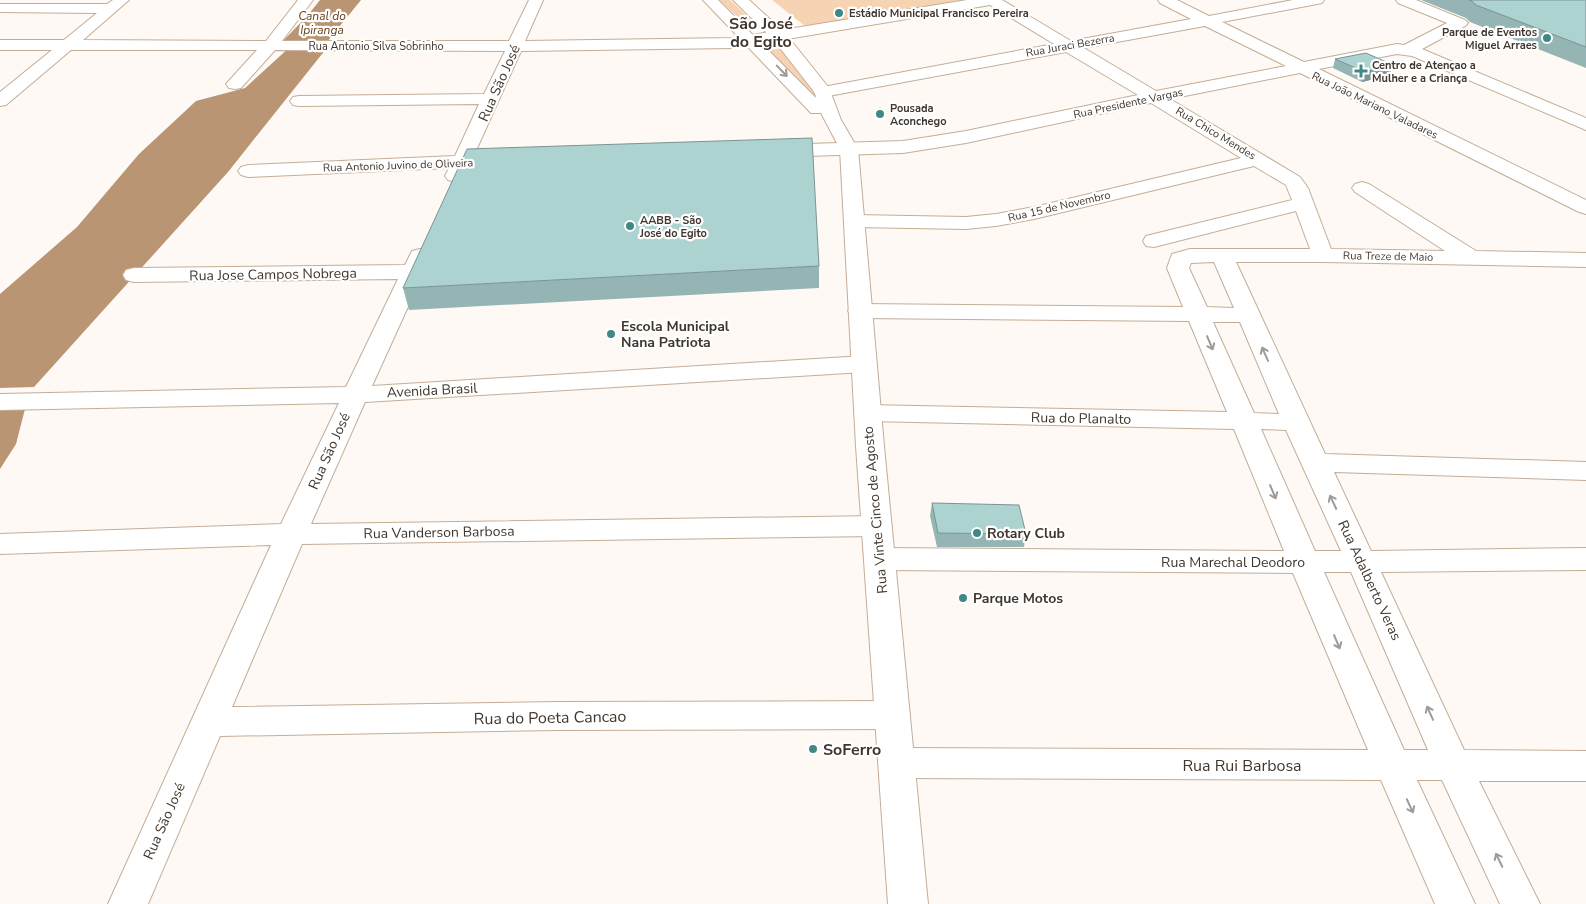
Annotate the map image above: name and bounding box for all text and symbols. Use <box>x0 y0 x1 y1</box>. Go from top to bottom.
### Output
place label: Estádio Municipal Francisco Pereira <box>849 6 1029 21</box>
marker: Estádio Municipal Francisco Pereira <box>833 7 845 19</box>
water label: Canal do Ipiranga <box>298 8 346 38</box>
district label: São José do Egito <box>729 13 793 53</box>
place label: Parque de Eventos Miguel Arraes <box>1442 25 1537 53</box>
street label: Rua Juraci Bezerra <box>1025 30 1116 61</box>
marker: Parque de Eventos Miguel Arraes <box>1541 32 1553 44</box>
street label: Rua Antonio Silva Sobrinho <box>308 39 444 54</box>
street label: Rua São José <box>474 42 525 125</box>
place label: Centro de Atençao a Mulher e a Criança <box>1372 58 1476 86</box>
marker: Centro de Atençao a Mulher e a Criança <box>1354 64 1368 78</box>
one-way arrow <box>776 65 788 78</box>
street label: Rua João Mariano Valadares <box>1309 68 1440 143</box>
street label: Rua Presidente Vargas <box>1072 85 1184 122</box>
place label: Pousada Aconchego <box>890 101 947 129</box>
street label: Rua Chico Mendes <box>1173 103 1259 163</box>
marker: Pousada Aconchego <box>874 108 886 120</box>
street label: Rua Antonio Juvino de Oliveira <box>323 155 474 176</box>
street label: Rua 15 de Novembro <box>1006 187 1112 226</box>
place label: AABB - São José do Egito <box>639 213 707 241</box>
marker: AABB - São José do Egito <box>624 220 636 232</box>
street label: Rua Treze de Maio <box>1343 248 1433 265</box>
street label: Rua Jose Campos Nobrega <box>189 264 357 285</box>
place label: Escola Municipal Nana Patriota <box>621 317 730 352</box>
marker: Escola Municipal Nana Patriota <box>605 328 617 340</box>
one-way arrow <box>1205 335 1215 350</box>
one-way arrow <box>1260 347 1270 362</box>
street label: Avenida Brasil <box>386 379 479 402</box>
street label: Rua do Planalto <box>1031 408 1131 429</box>
street label: Rua São José <box>304 410 355 493</box>
street label: Rua Vinte Cinco de Agosto <box>859 425 892 594</box>
one-way arrow <box>1269 484 1278 500</box>
one-way arrow <box>1328 495 1338 510</box>
street label: Rua Adalberto Veras <box>1333 517 1406 644</box>
street label: Rua Vanderson Barbosa <box>363 522 515 543</box>
place label: Rotary Club <box>987 524 1065 543</box>
marker: Rotary Club <box>971 527 983 539</box>
street label: Rua Marechal Deodoro <box>1161 553 1305 572</box>
place label: Parque Motos <box>973 589 1063 608</box>
marker: Parque Motos <box>957 592 969 604</box>
one-way arrow <box>1333 634 1343 649</box>
street label: Rua do Poeta Cancao <box>473 706 627 730</box>
one-way arrow <box>1424 706 1434 721</box>
place label: SoFerro <box>823 739 881 761</box>
marker: SoFerro <box>807 743 819 755</box>
street label: Rua Rui Barbosa <box>1182 755 1302 777</box>
street label: Rua São José <box>139 780 190 863</box>
one-way arrow <box>1405 798 1415 813</box>
one-way arrow <box>1494 853 1503 868</box>

